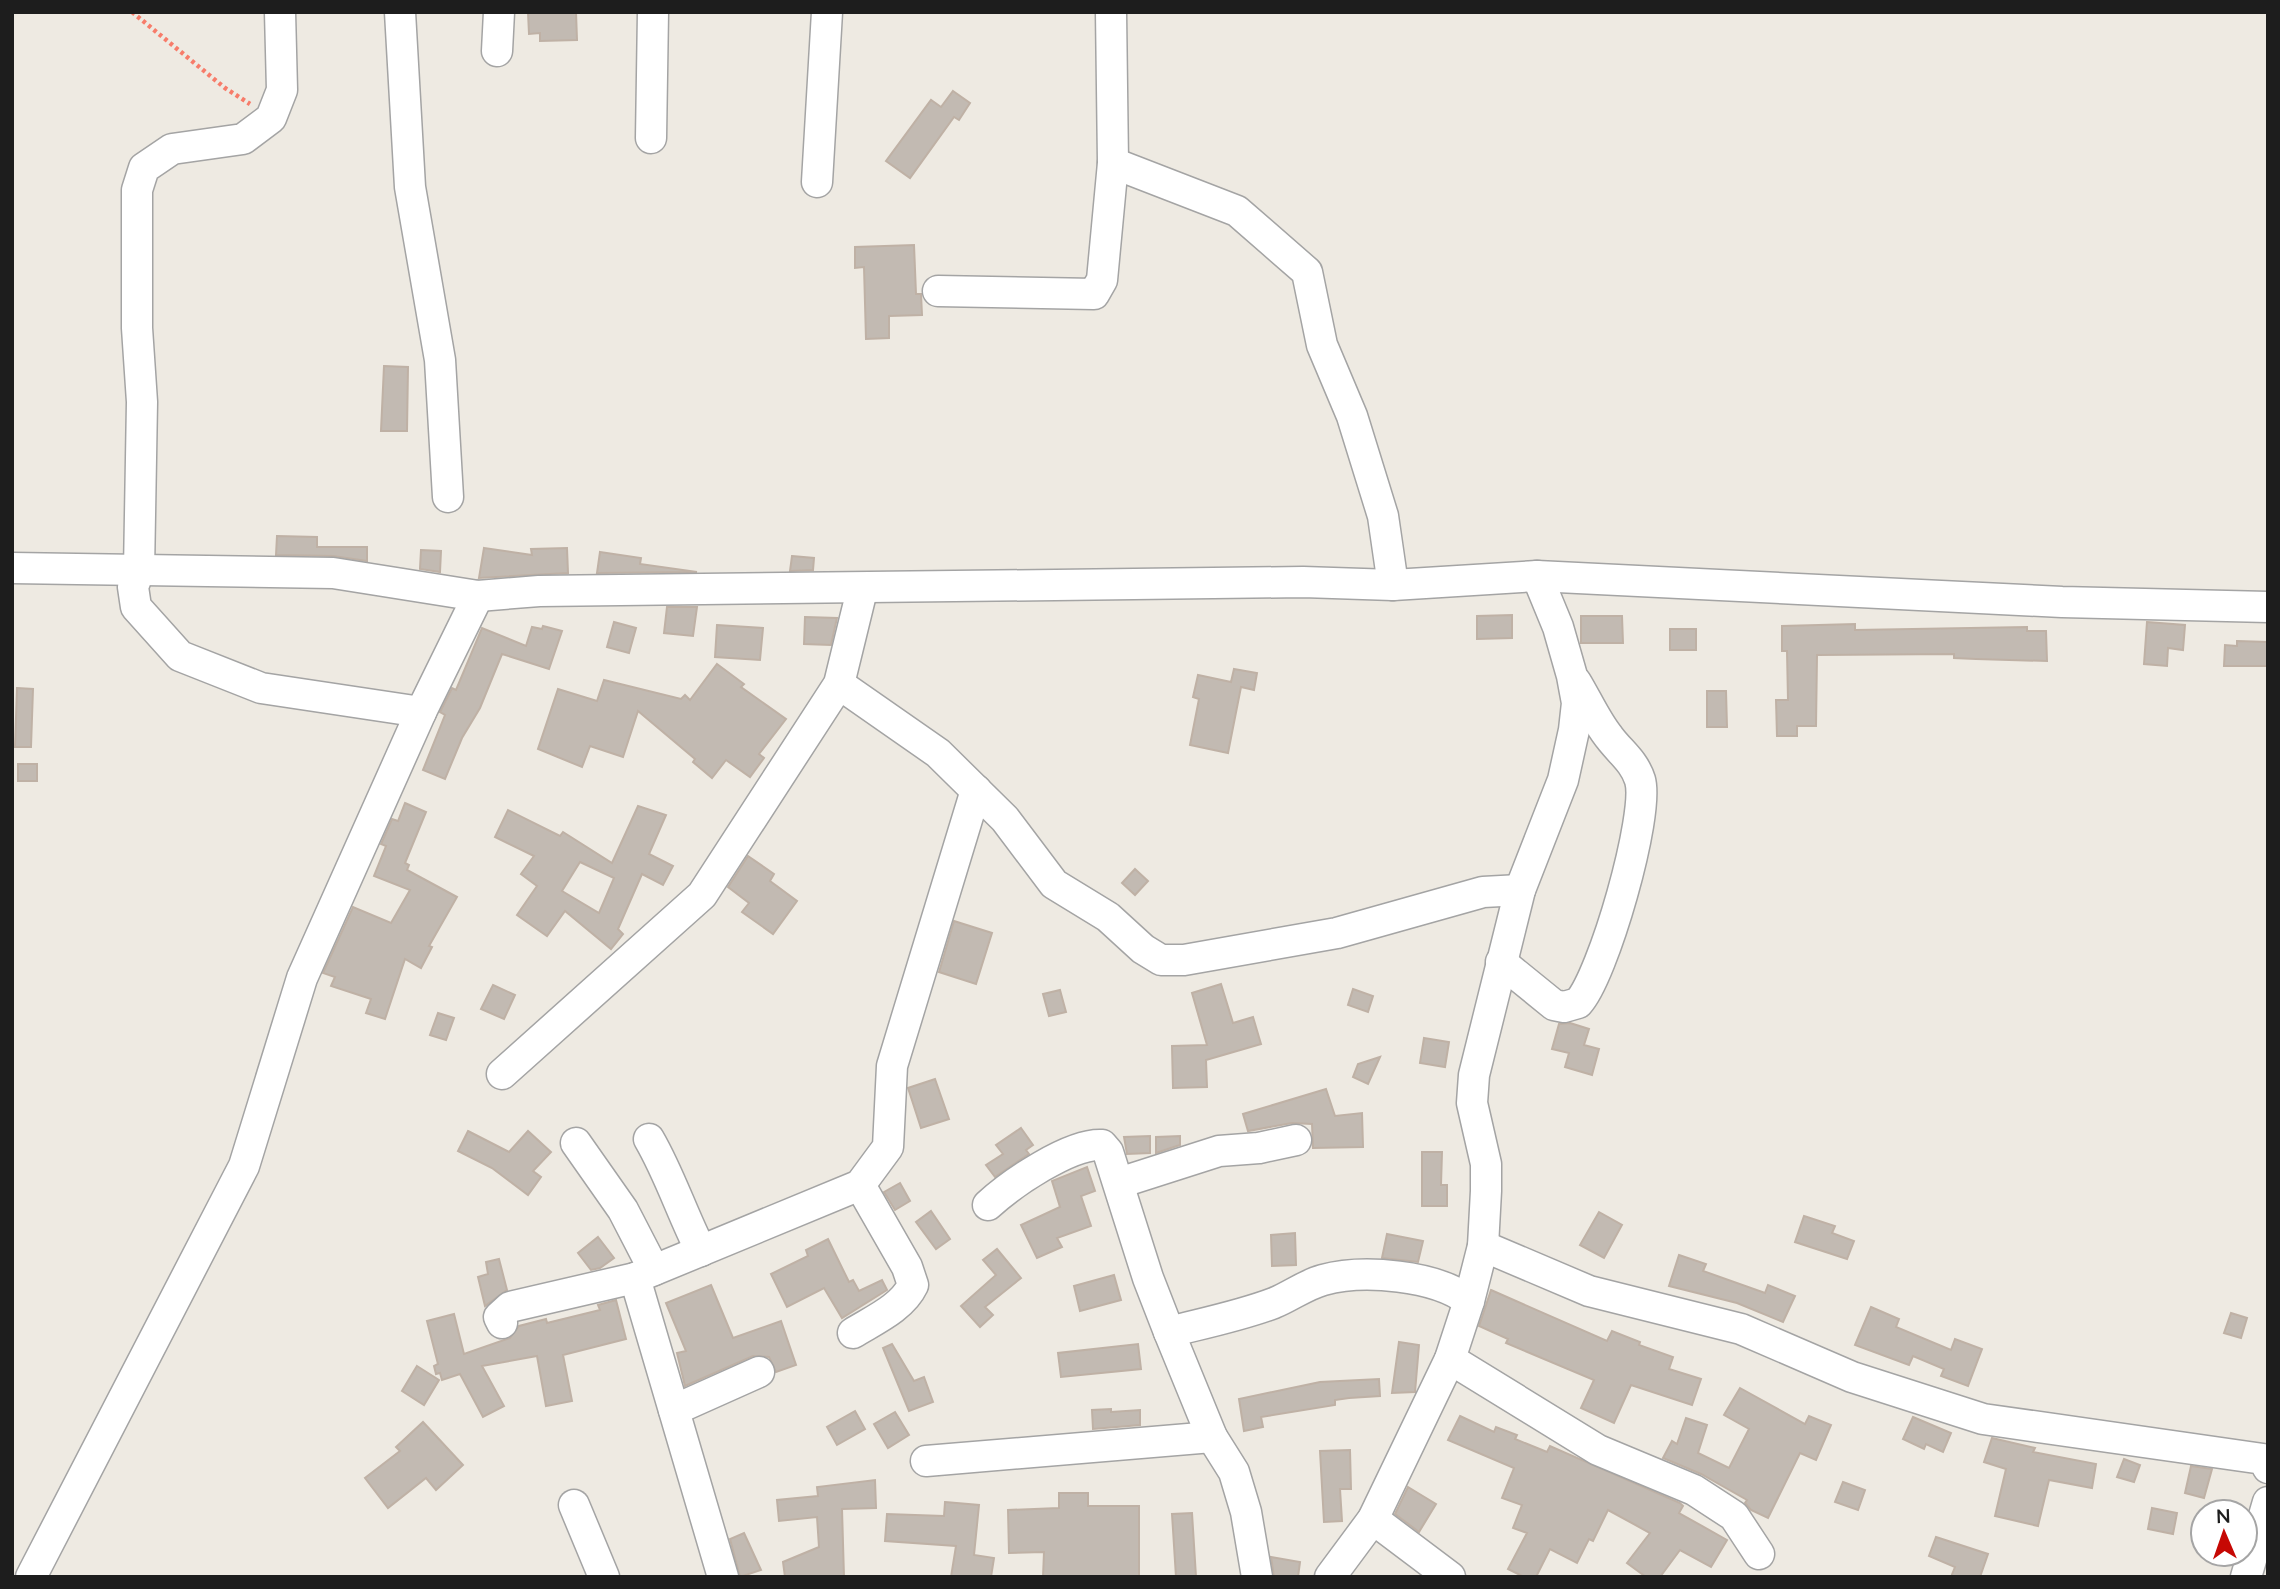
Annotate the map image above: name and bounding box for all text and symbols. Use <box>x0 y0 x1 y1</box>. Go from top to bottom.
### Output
north arrow <box>2189 1498 2259 1568</box>
text: N <box>2216 1504 2231 1527</box>

